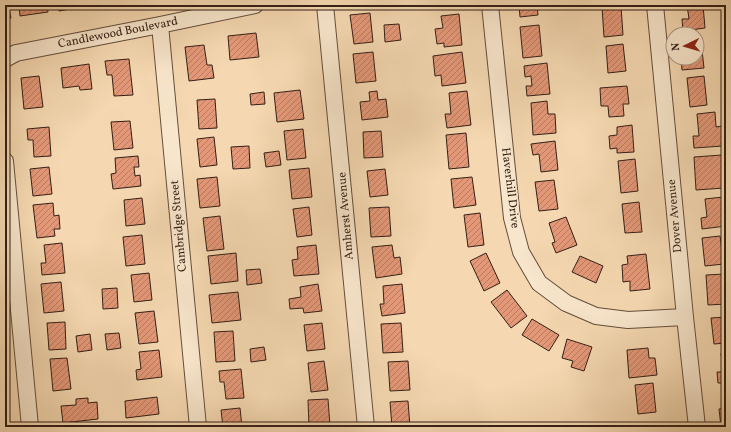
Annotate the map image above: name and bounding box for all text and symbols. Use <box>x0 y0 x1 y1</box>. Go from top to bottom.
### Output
street label: Candlewood Boulevard <box>57 13 180 52</box>
north arrow <box>665 26 705 66</box>
text: N <box>669 42 684 51</box>
street label: Haverhill Drive <box>497 147 523 230</box>
street label: Amherst Avenue <box>334 171 358 260</box>
street label: Dover Avenue <box>664 178 686 253</box>
street label: Cambridge Street <box>167 179 191 273</box>

